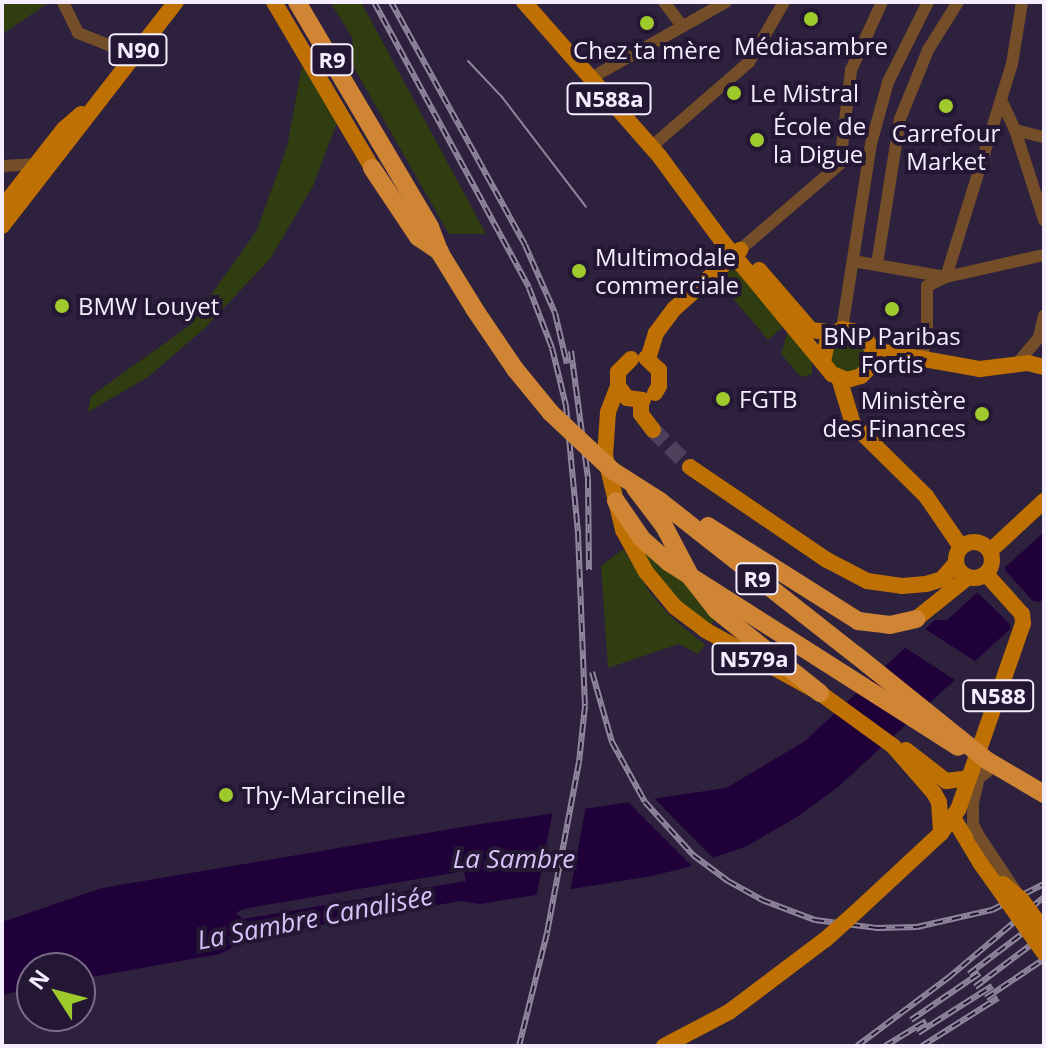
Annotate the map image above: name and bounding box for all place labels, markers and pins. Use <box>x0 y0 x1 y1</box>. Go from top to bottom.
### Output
marker: Médiasambre <box>802 10 820 28</box>
marker: Chez ta mère <box>638 14 656 32</box>
place label: Médiasambre <box>734 32 888 60</box>
place label: Chez ta mère <box>573 36 721 64</box>
place label: Le Mistral <box>750 79 859 107</box>
marker: Le Mistral <box>725 84 743 102</box>
marker: Carrefour Market <box>937 97 955 115</box>
place label: École de la Digue <box>773 112 866 168</box>
place label: Carrefour Market <box>892 119 1000 175</box>
marker: École de la Digue <box>748 131 766 149</box>
place label: Multimodale commerciale <box>595 243 739 299</box>
marker: Multimodale commerciale <box>570 262 588 280</box>
place label: BMW Louyet <box>78 292 219 320</box>
marker: BMW Louyet <box>53 297 71 315</box>
marker: BNP Paribas Fortis <box>883 300 901 318</box>
place label: BNP Paribas Fortis <box>823 322 961 378</box>
place label: FGTB <box>739 385 798 413</box>
place label: Ministère des Finances <box>823 386 966 442</box>
marker: FGTB <box>714 390 732 408</box>
marker: Ministère des Finances <box>973 405 991 423</box>
place label: Thy-Marcinelle <box>242 781 406 809</box>
marker: Thy-Marcinelle <box>217 786 235 804</box>

